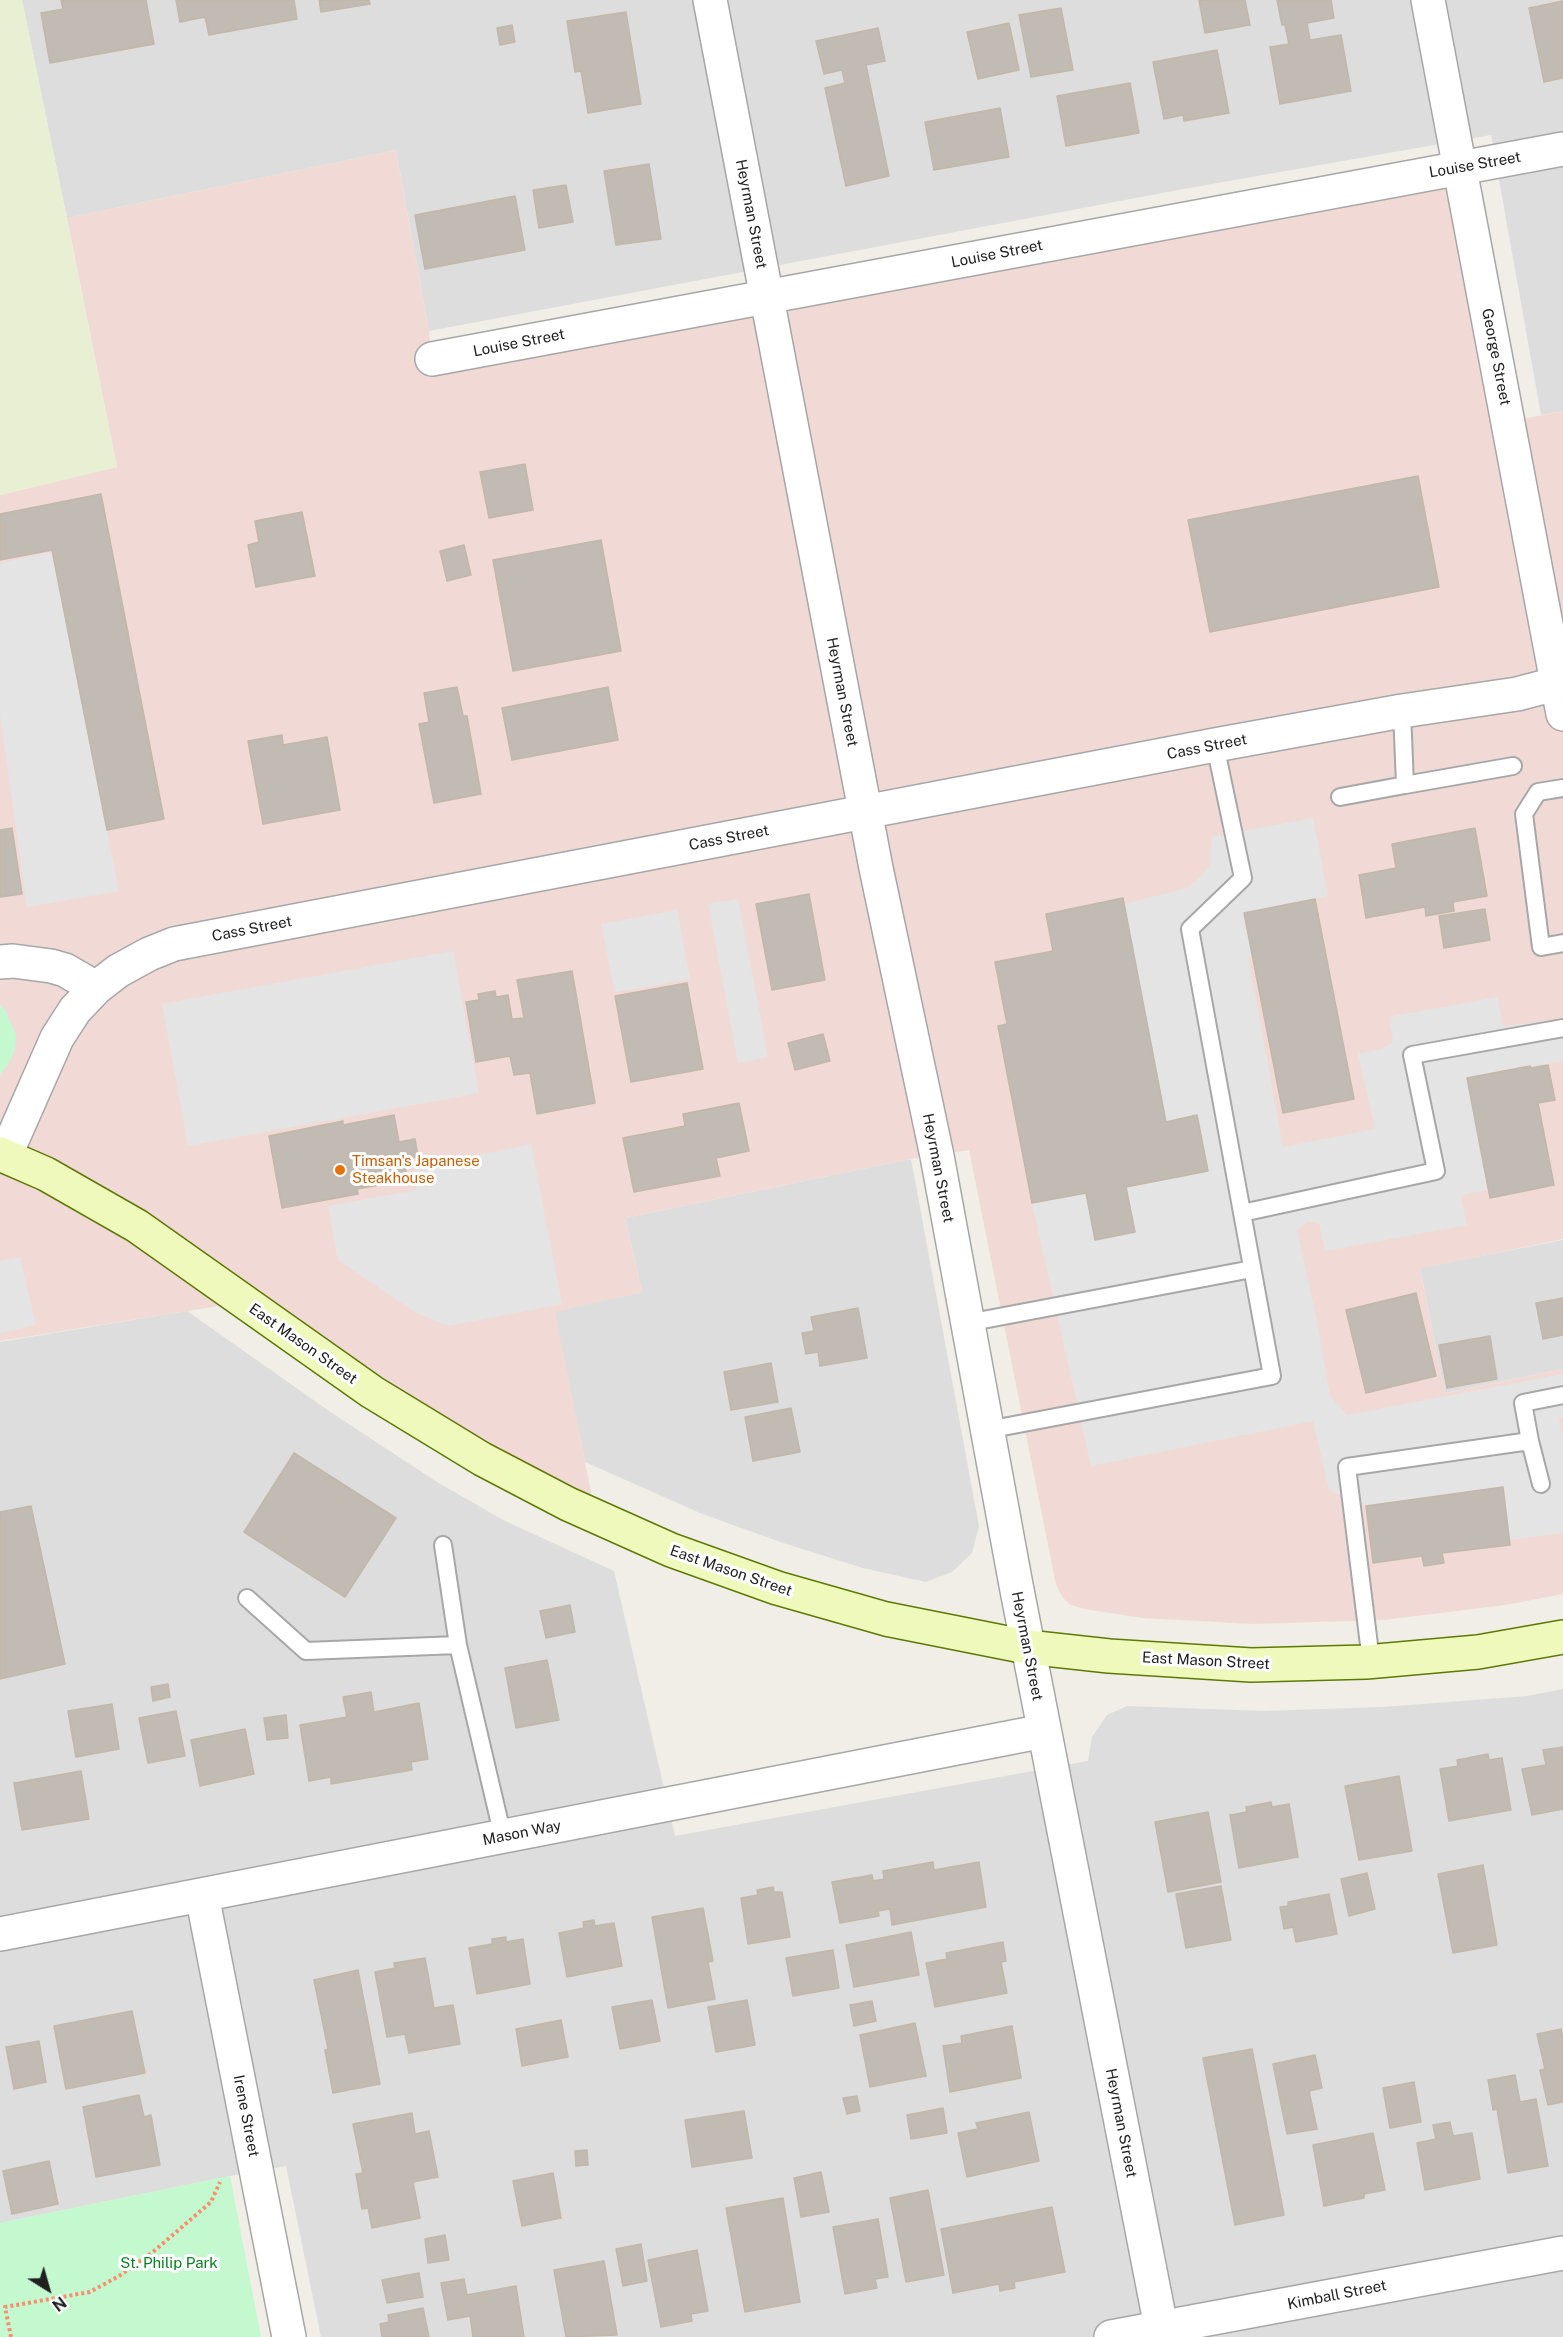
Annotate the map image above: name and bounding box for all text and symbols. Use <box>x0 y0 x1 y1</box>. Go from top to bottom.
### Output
street label: Louise Street <box>1428 148 1522 182</box>
street label: Heyrman Street <box>732 158 770 270</box>
street label: Louise Street <box>950 236 1044 272</box>
street label: George Street <box>1478 307 1514 407</box>
street label: Louise Street <box>472 325 566 361</box>
street label: Heyrman Street <box>823 636 861 748</box>
street label: Cass Street <box>1165 730 1249 764</box>
street label: Cass Street <box>687 821 771 855</box>
street label: Cass Street <box>210 912 294 946</box>
street label: Heyrman Street <box>919 1112 957 1224</box>
place label: Timsan's Japanese Steakhouse <box>352 1152 480 1187</box>
marker: Timsan's Japanese Steakhouse <box>333 1163 347 1177</box>
street label: East Mason Street <box>245 1300 361 1388</box>
street label: East Mason Street <box>668 1542 794 1600</box>
street label: Heyrman Street <box>1008 1590 1046 1702</box>
street label: East Mason Street <box>1142 1649 1270 1673</box>
street label: Mason Way <box>481 1817 563 1849</box>
street label: Heyrman Street <box>1102 2067 1140 2179</box>
street label: Irene Street <box>229 2073 263 2159</box>
park label: St. Philip Park <box>120 2254 218 2272</box>
north arrow <box>18 2259 78 2319</box>
street label: Kimball Street <box>1286 2277 1388 2313</box>
text: N <box>48 2292 70 2315</box>

